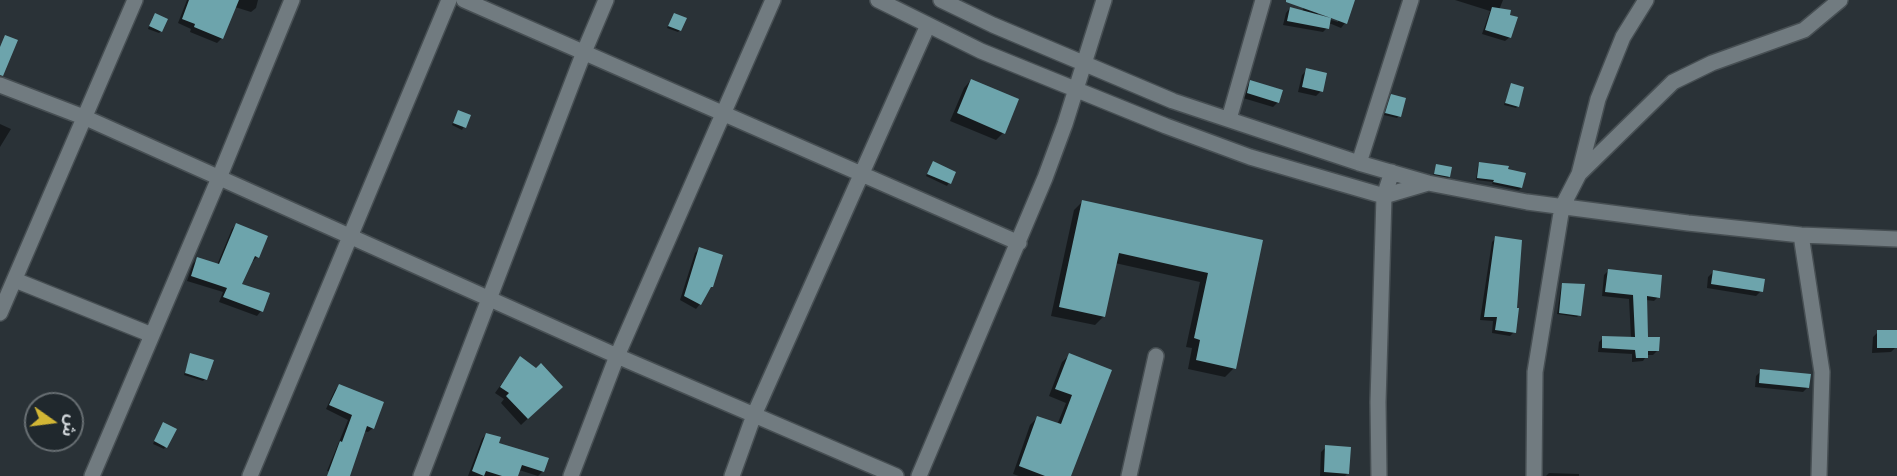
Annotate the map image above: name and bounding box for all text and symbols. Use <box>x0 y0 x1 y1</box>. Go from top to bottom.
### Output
north arrow <box>24 392 84 452</box>
text: ش <box>56 413 84 439</box>

